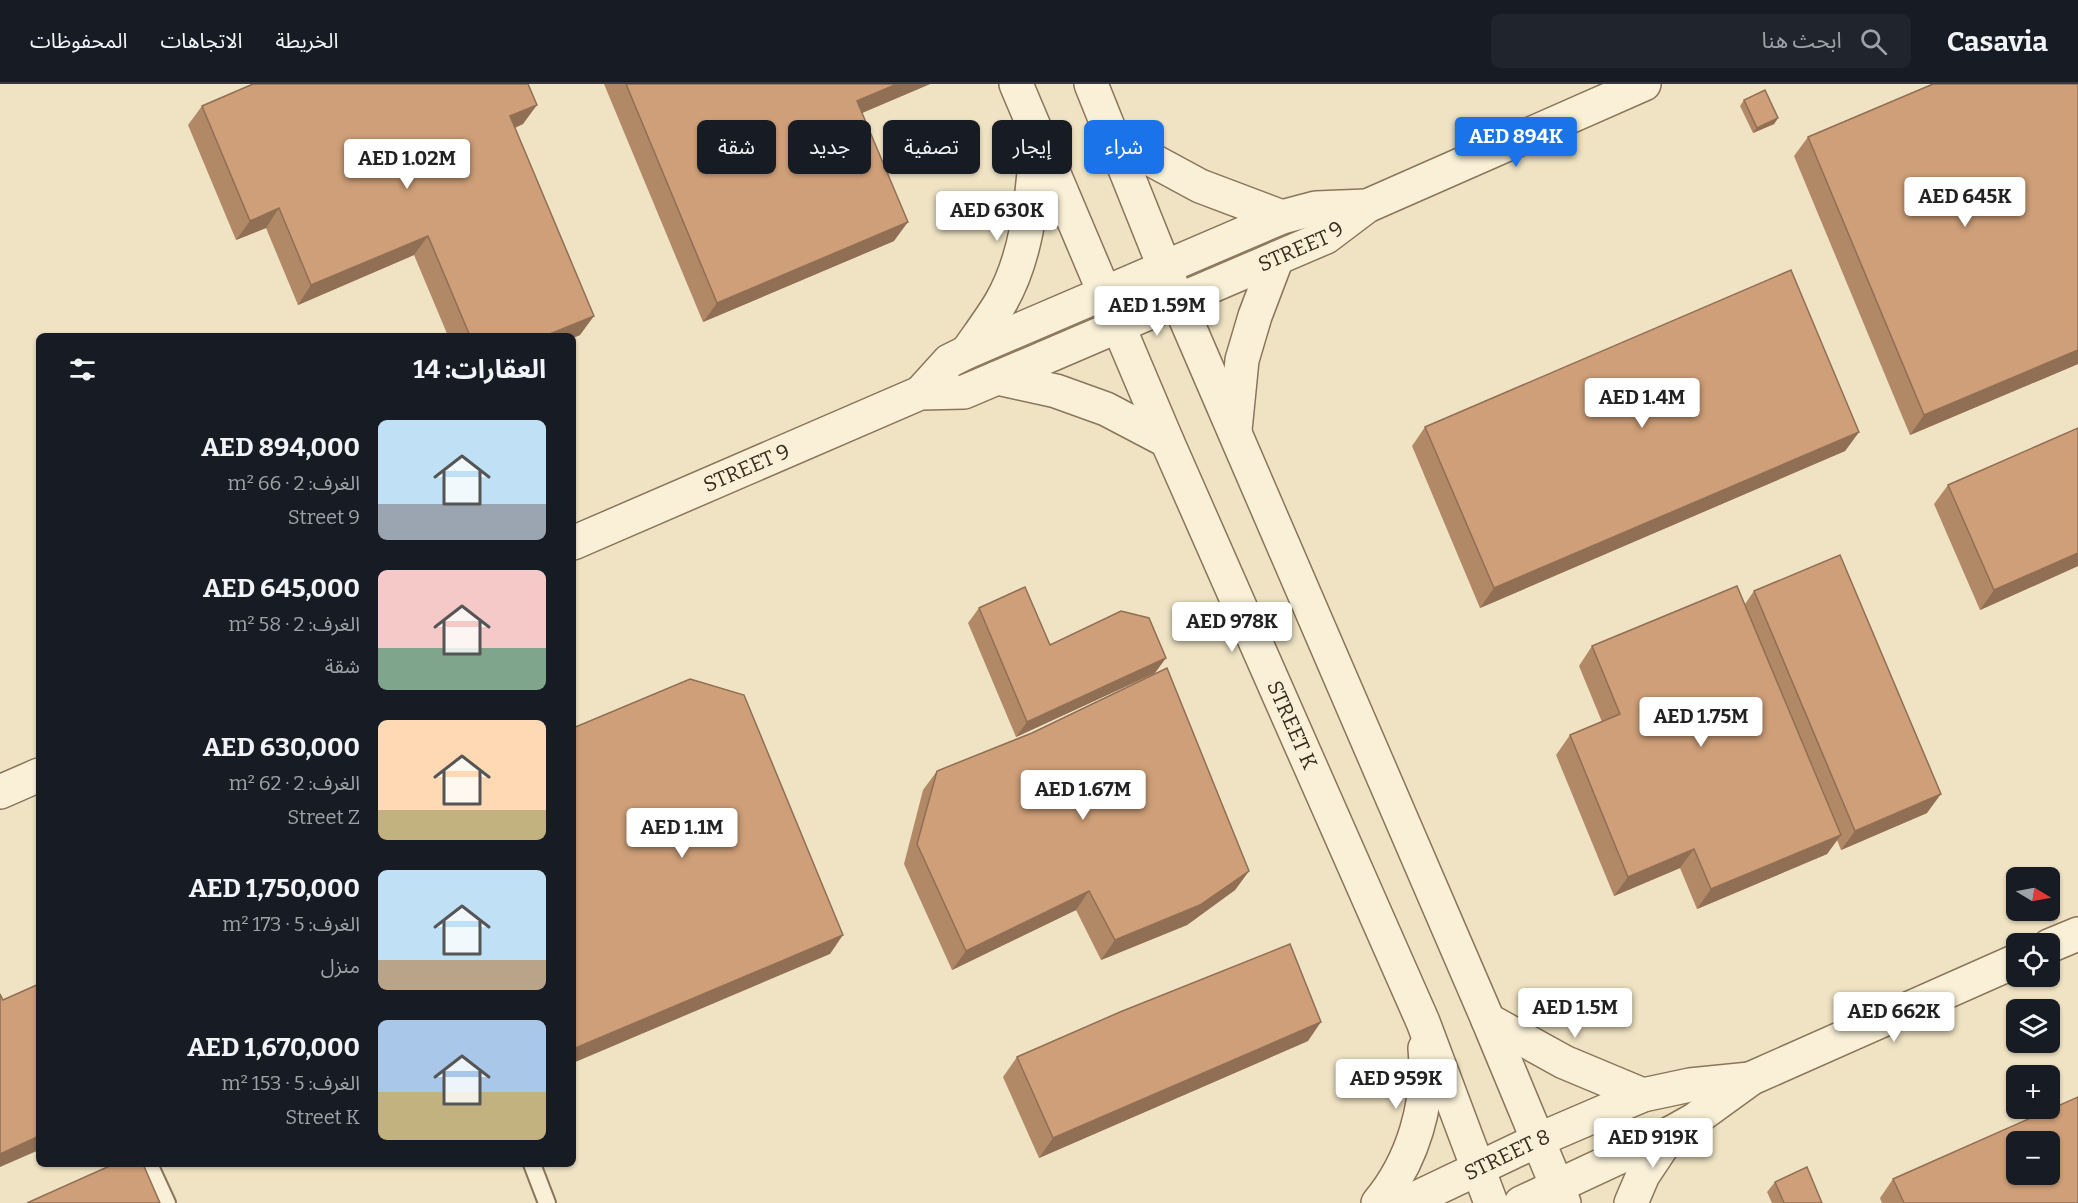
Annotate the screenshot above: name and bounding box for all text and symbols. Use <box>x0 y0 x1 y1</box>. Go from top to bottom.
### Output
search box <box>1491 14 1911 68</box>
icon: search <box>1857 25 1890 58</box>
text: Casavia <box>1947 25 2048 58</box>
text: ابحث هنا <box>1762 27 1842 54</box>
text: المحفوظات <box>30 28 127 54</box>
text: الاتجاهات <box>160 28 242 54</box>
text: الخريطة <box>275 28 338 54</box>
pin: AED 894K <box>1454 117 1578 168</box>
chip: شقة <box>697 120 776 174</box>
chip: جديد <box>788 120 871 174</box>
chip: تصفية <box>883 120 980 174</box>
chip: إيجار <box>992 120 1072 174</box>
chip: شراء <box>1084 120 1164 174</box>
text: AED 894K <box>1469 124 1563 148</box>
pin: AED 1.02M <box>338 139 476 190</box>
text: AED 1.02M <box>358 146 456 170</box>
pin: AED 645K <box>1903 177 2027 228</box>
text: AED 645K <box>1918 184 2012 208</box>
pin: AED 630K <box>935 191 1059 242</box>
text: AED 630K <box>950 198 1044 222</box>
street label: STREET 9 <box>1254 215 1349 278</box>
pin: AED 1.59M <box>1088 286 1226 337</box>
text: AED 1.59M <box>1108 293 1206 317</box>
icon: filters <box>66 353 99 386</box>
text: العقارات: 14 <box>413 354 546 385</box>
pin: AED 1.4M <box>1580 378 1704 429</box>
text: AED 1.4M <box>1599 385 1685 409</box>
text: AED 894,000 <box>201 432 360 463</box>
street label: STREET 9 <box>699 438 794 498</box>
icon: home <box>426 444 498 516</box>
text: الغرف: 2 · 66 m² <box>228 471 360 495</box>
text: Street 9 <box>288 505 360 529</box>
text: AED 645,000 <box>203 573 360 604</box>
icon: home <box>426 594 498 666</box>
pin: AED 978K <box>1170 602 1294 653</box>
text: AED 978K <box>1186 609 1278 633</box>
text: الغرف: 2 · 58 m² <box>228 612 360 636</box>
text: شقة <box>325 654 360 678</box>
street label: STREET K <box>1261 677 1323 773</box>
pin: AED 1.75M <box>1632 697 1770 748</box>
text: AED 1.75M <box>1653 704 1749 728</box>
text: AED 630,000 <box>203 732 360 763</box>
icon: home <box>426 744 498 816</box>
pin: AED 1.67M <box>1014 770 1152 821</box>
text: الغرف: 2 · 62 m² <box>229 771 360 795</box>
text: AED 1.67M <box>1035 777 1131 801</box>
text: Street Z <box>287 805 360 829</box>
pin: AED 1.1M <box>620 808 744 859</box>
text: AED 1.1M <box>640 815 724 839</box>
north arrow <box>2006 867 2060 921</box>
map controls <box>2006 867 2060 1185</box>
text: AED 1,750,000 <box>189 873 360 904</box>
icon: home <box>426 894 498 966</box>
text: الغرف: 5 · 173 m² <box>222 912 360 936</box>
button: locate <box>2006 933 2060 987</box>
text: منزل <box>321 954 360 978</box>
pin: AED 1.5M <box>1513 988 1637 1039</box>
pin: AED 662K <box>1832 992 1956 1043</box>
text: AED 1.5M <box>1532 995 1618 1019</box>
text: AED 662K <box>1848 999 1940 1023</box>
button: layers <box>2006 999 2060 1053</box>
text: AED 1,670,000 <box>187 1032 360 1063</box>
icon: home <box>426 1044 498 1116</box>
pin: AED 959K <box>1334 1059 1458 1110</box>
button: + <box>2006 1065 2060 1119</box>
text: AED 959K <box>1350 1066 1442 1090</box>
text: الغرف: 5 · 153 m² <box>222 1071 360 1095</box>
text: Street K <box>285 1105 360 1129</box>
pin: AED 919K <box>1591 1118 1715 1169</box>
street label: STREET 8 <box>1460 1123 1554 1186</box>
text: AED 919K <box>1608 1125 1698 1149</box>
button: − <box>2006 1131 2060 1185</box>

